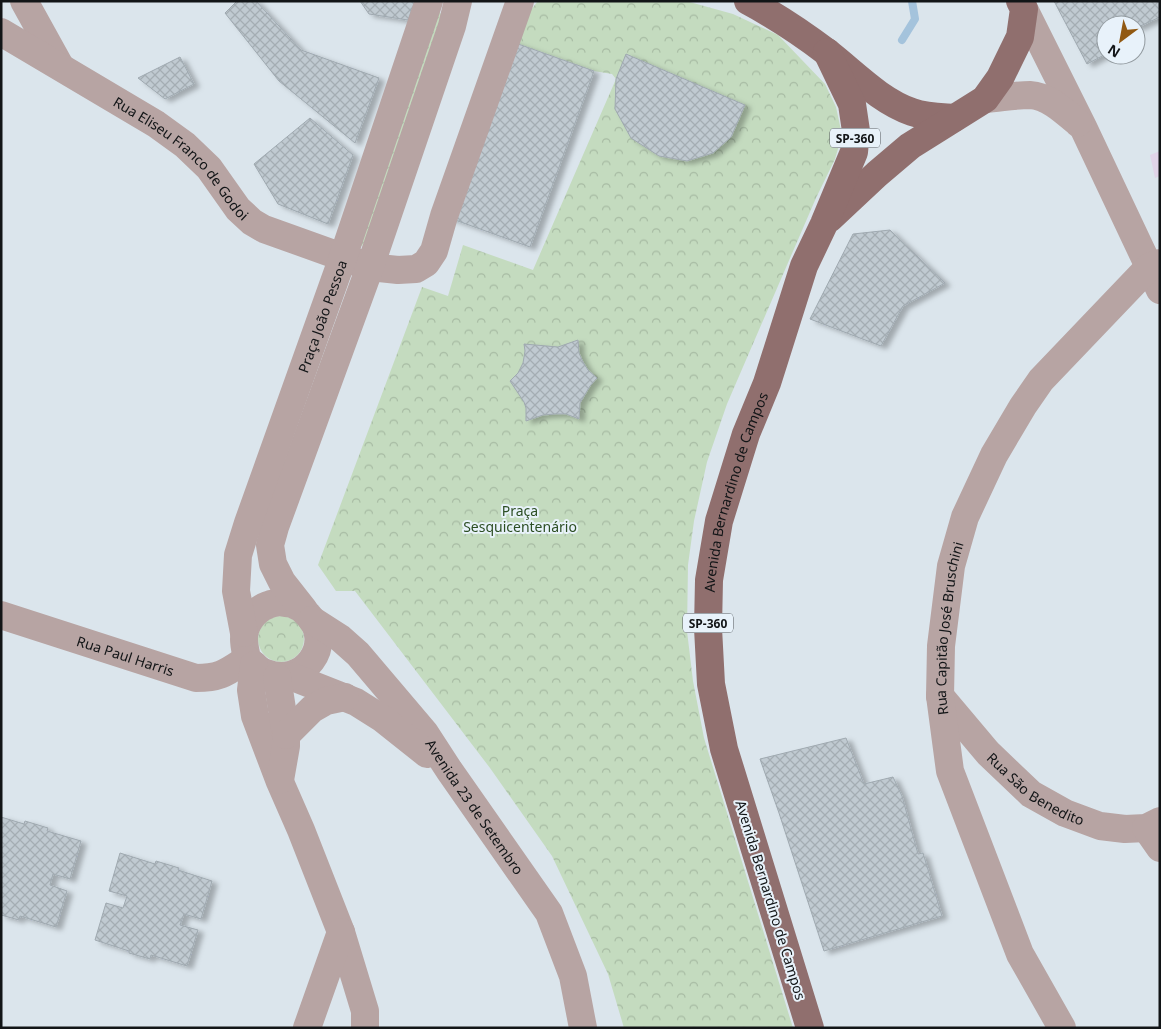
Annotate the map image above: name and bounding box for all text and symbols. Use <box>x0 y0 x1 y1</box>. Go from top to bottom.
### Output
north arrow <box>1096 15 1146 65</box>
text: N <box>1104 40 1124 63</box>
street label: Rua Eliseu Franco de Godoi <box>110 92 253 224</box>
road number: SP-360 <box>830 128 880 148</box>
street label: Praça João Pessoa <box>293 257 351 375</box>
street label: Avenida Bernardino de Campos <box>699 389 772 593</box>
park label: Praça Sesquicentenário <box>463 501 577 536</box>
street label: Rua Capitão José Bruschini <box>930 539 967 716</box>
road number: SP-360 <box>683 614 733 632</box>
street label: Rua Paul Harris <box>75 631 177 680</box>
street label: Avenida 23 de Setembro <box>422 735 529 878</box>
street label: Rua São Benedito <box>983 748 1087 829</box>
street label: Avenida Bernardino de Campos <box>732 798 811 1002</box>

